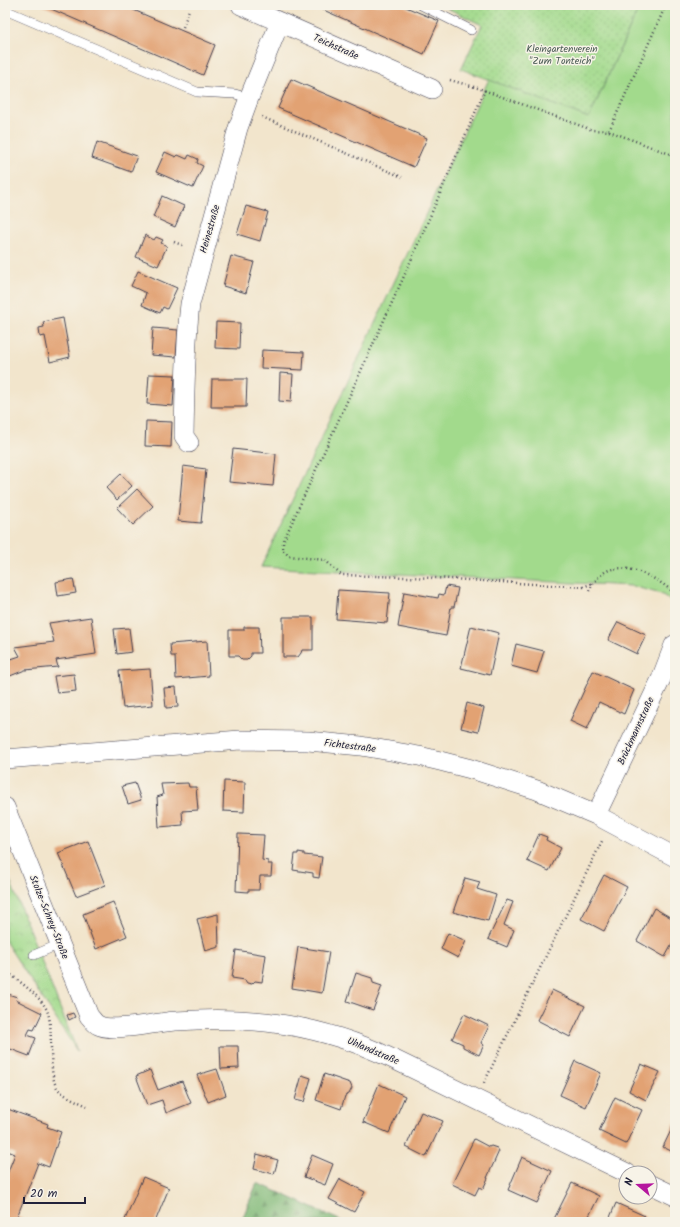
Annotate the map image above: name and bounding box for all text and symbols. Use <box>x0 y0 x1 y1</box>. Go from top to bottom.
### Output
street label: Teichstraße <box>311 30 362 64</box>
park label: Kleingartenverein "Zum Tonteich" <box>526 41 598 69</box>
street label: Heinestraße <box>195 202 225 255</box>
street label: Brückmannstraße <box>613 694 659 768</box>
street label: Fichtestraße <box>323 735 377 757</box>
street label: Stolze-Schrey-Straße <box>25 873 73 962</box>
street label: Uhlandstraße <box>344 1033 402 1069</box>
north arrow <box>618 1165 658 1205</box>
text: N <box>620 1176 639 1188</box>
scale bar <box>24 1179 85 1205</box>
text: 20 m <box>30 1184 58 1203</box>

